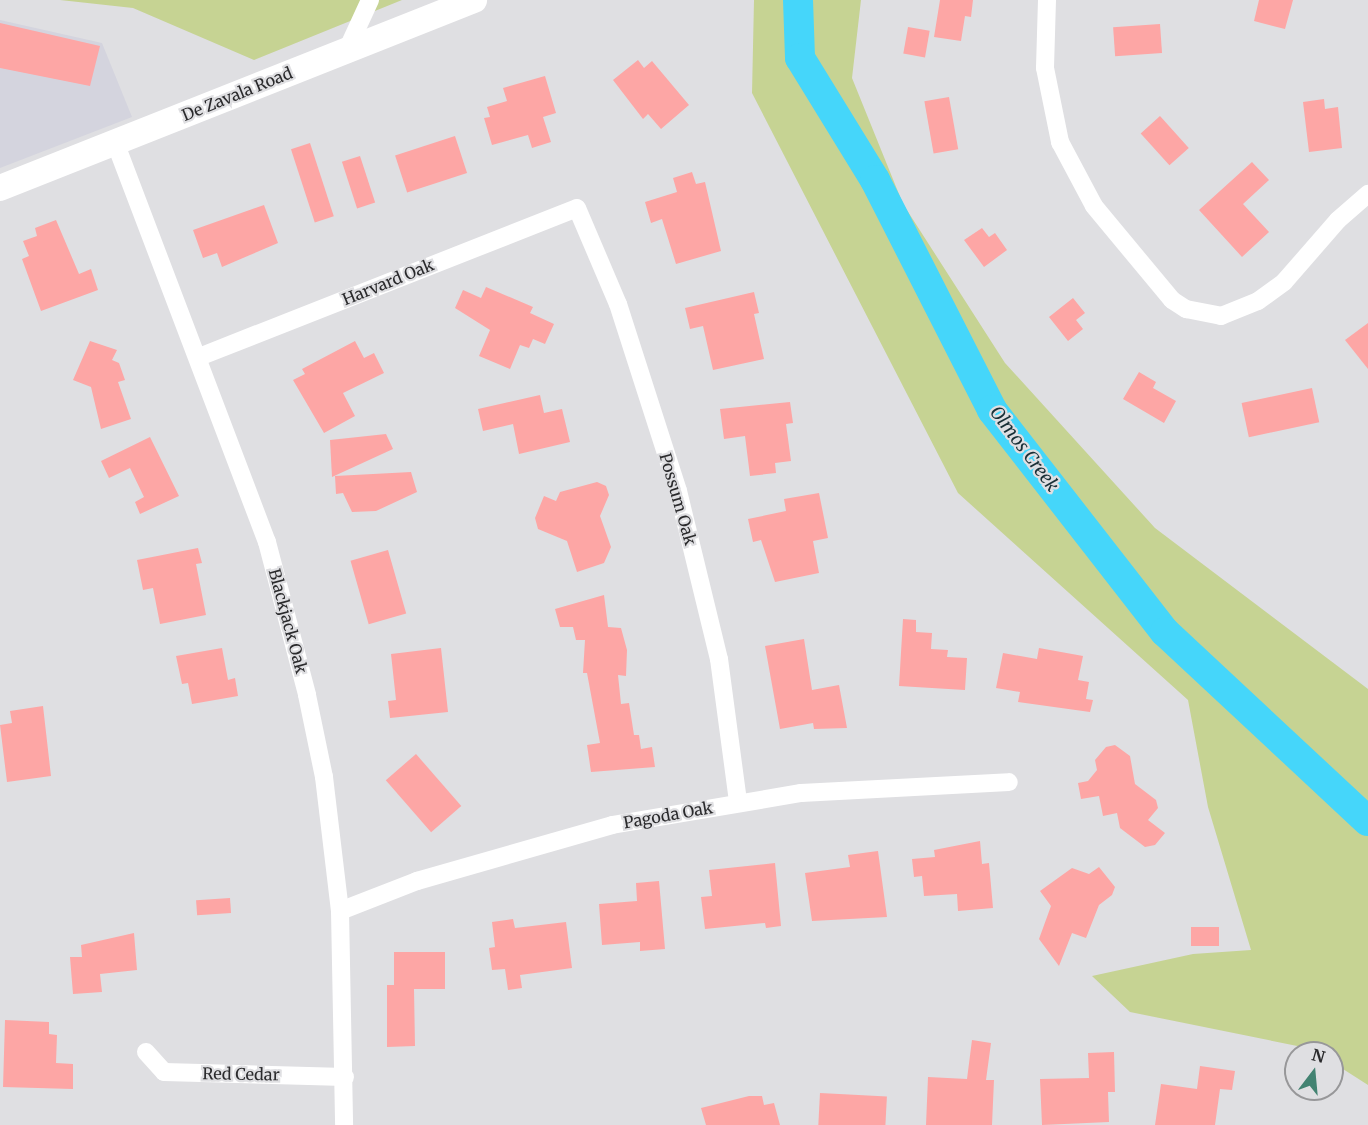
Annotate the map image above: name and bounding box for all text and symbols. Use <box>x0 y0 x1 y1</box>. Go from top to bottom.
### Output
street label: De Zavala Road <box>179 63 295 125</box>
street label: Harvard Oak <box>339 255 437 309</box>
water label: Olmos Creek <box>985 402 1063 496</box>
street label: Possum Oak <box>656 451 700 547</box>
street label: Blackjack Oak <box>265 566 311 676</box>
street label: Pagoda Oak <box>622 798 714 832</box>
north arrow <box>1284 1041 1344 1101</box>
text: N <box>1310 1044 1327 1067</box>
street label: Red Cedar <box>202 1064 280 1084</box>

